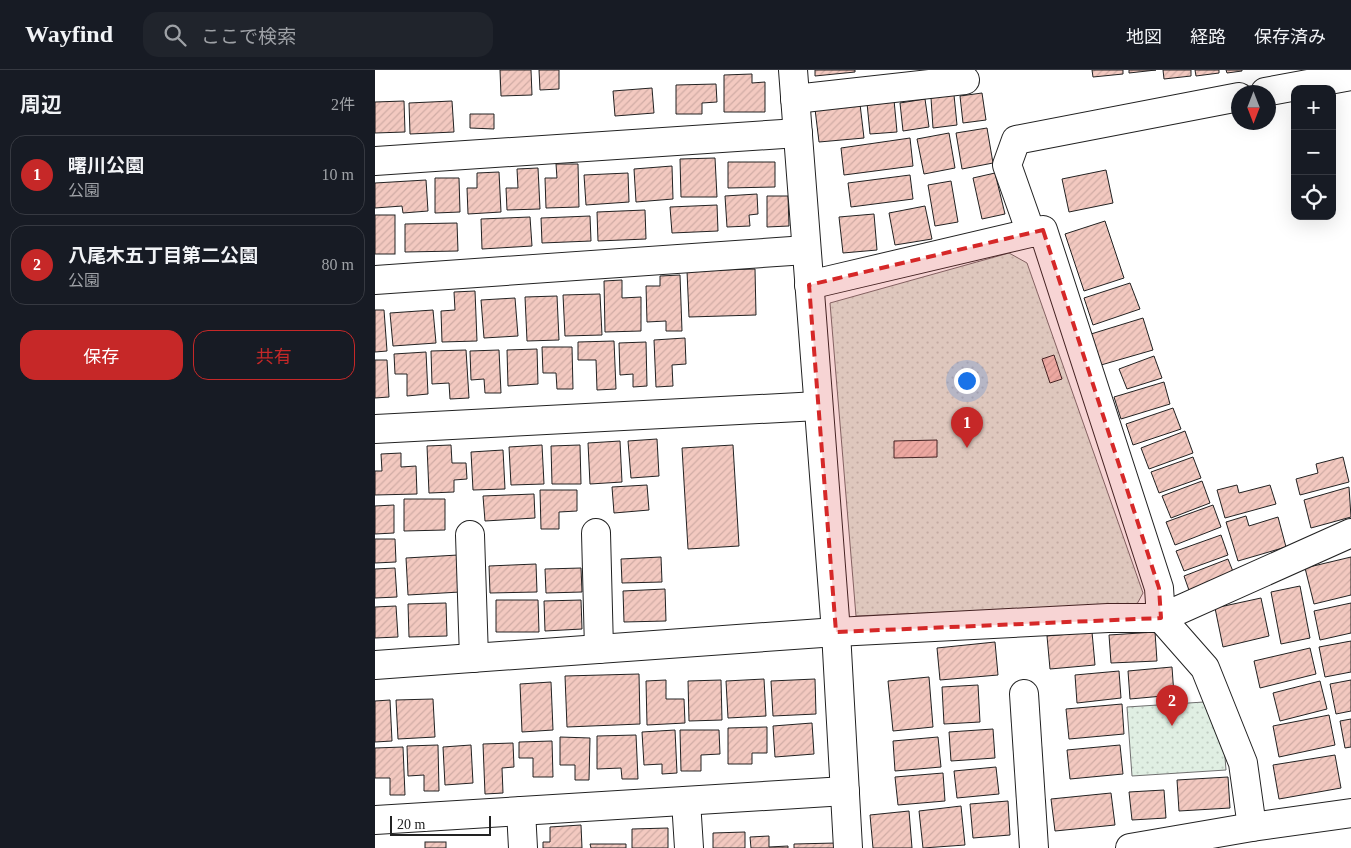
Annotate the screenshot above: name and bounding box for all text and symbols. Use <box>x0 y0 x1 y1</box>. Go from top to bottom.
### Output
search box <box>143 12 493 57</box>
text: Wayfind <box>25 21 113 47</box>
icon: search <box>161 21 189 49</box>
text: ここで検索 <box>201 26 296 47</box>
text: 地図 <box>1126 27 1162 47</box>
text: 経路 <box>1190 27 1226 47</box>
text: 保存済み <box>1254 27 1326 47</box>
north arrow <box>1231 85 1276 130</box>
map controls <box>1291 85 1336 220</box>
button: + <box>1291 85 1336 130</box>
text: 周辺 <box>20 93 62 117</box>
text: 2件 <box>331 96 355 113</box>
button: − <box>1291 130 1336 175</box>
text: 曙川公園 <box>68 155 144 176</box>
text: 1 <box>33 166 41 183</box>
text: 10 m <box>322 166 354 183</box>
button: locate <box>1291 175 1336 220</box>
text: 公園 <box>68 182 100 199</box>
text: 八尾木五丁目第二公園 <box>68 245 258 266</box>
text: 2 <box>33 256 41 273</box>
text: 80 m <box>322 256 354 273</box>
text: 公園 <box>68 272 100 289</box>
button: 保存 <box>20 330 183 380</box>
button: 共有 <box>193 330 355 380</box>
your location <box>954 368 980 394</box>
pin: 1 <box>951 407 983 448</box>
pin: 2 <box>1156 685 1188 726</box>
scale bar <box>390 813 491 836</box>
text: 20 m <box>397 817 425 832</box>

